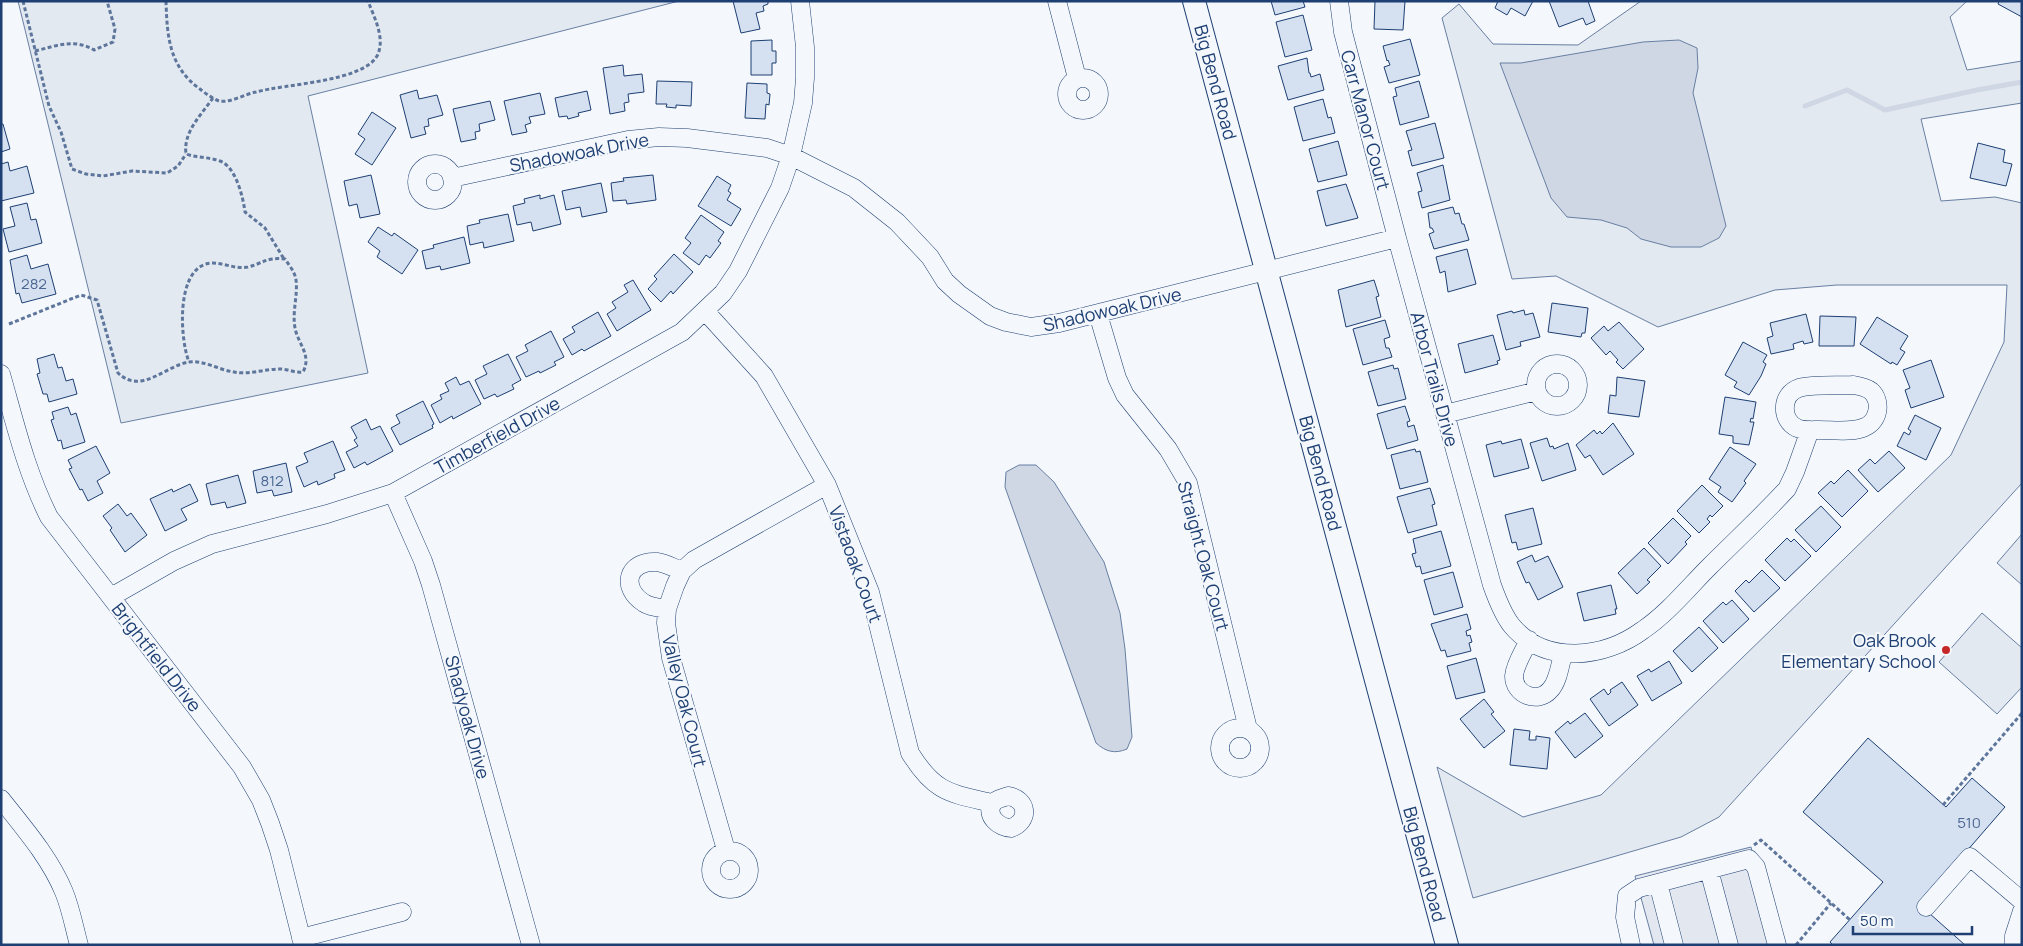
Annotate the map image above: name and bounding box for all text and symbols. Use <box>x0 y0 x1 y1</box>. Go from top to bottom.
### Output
street label: Big Bend Road <box>1189 22 1243 142</box>
street label: Carr Manor Court <box>1336 47 1396 193</box>
street label: Shadowoak Drive <box>507 127 651 177</box>
house number: 282 <box>21 273 47 294</box>
street label: Shadowoak Drive <box>1040 281 1184 337</box>
street label: Arbor Trails Drive <box>1405 309 1465 449</box>
street label: Timberfield Drive <box>430 391 564 479</box>
street label: Big Bend Road <box>1294 413 1348 533</box>
house number: 812 <box>260 470 284 491</box>
street label: Straight Oak Court <box>1172 478 1236 634</box>
street label: Vistaoak Court <box>824 502 888 626</box>
street label: Brightfield Drive <box>107 598 207 716</box>
place label: Oak Brook Elementary School <box>1781 628 1937 673</box>
street label: Valley Oak Court <box>657 632 713 770</box>
marker: Oak Brook Elementary School <box>1940 644 1952 656</box>
street label: Shadyoak Drive <box>440 653 496 781</box>
street label: Big Bend Road <box>1398 804 1452 924</box>
house number: 510 <box>1957 812 1981 833</box>
scale bar <box>1853 904 1972 936</box>
text: 50 m <box>1860 910 1894 931</box>

